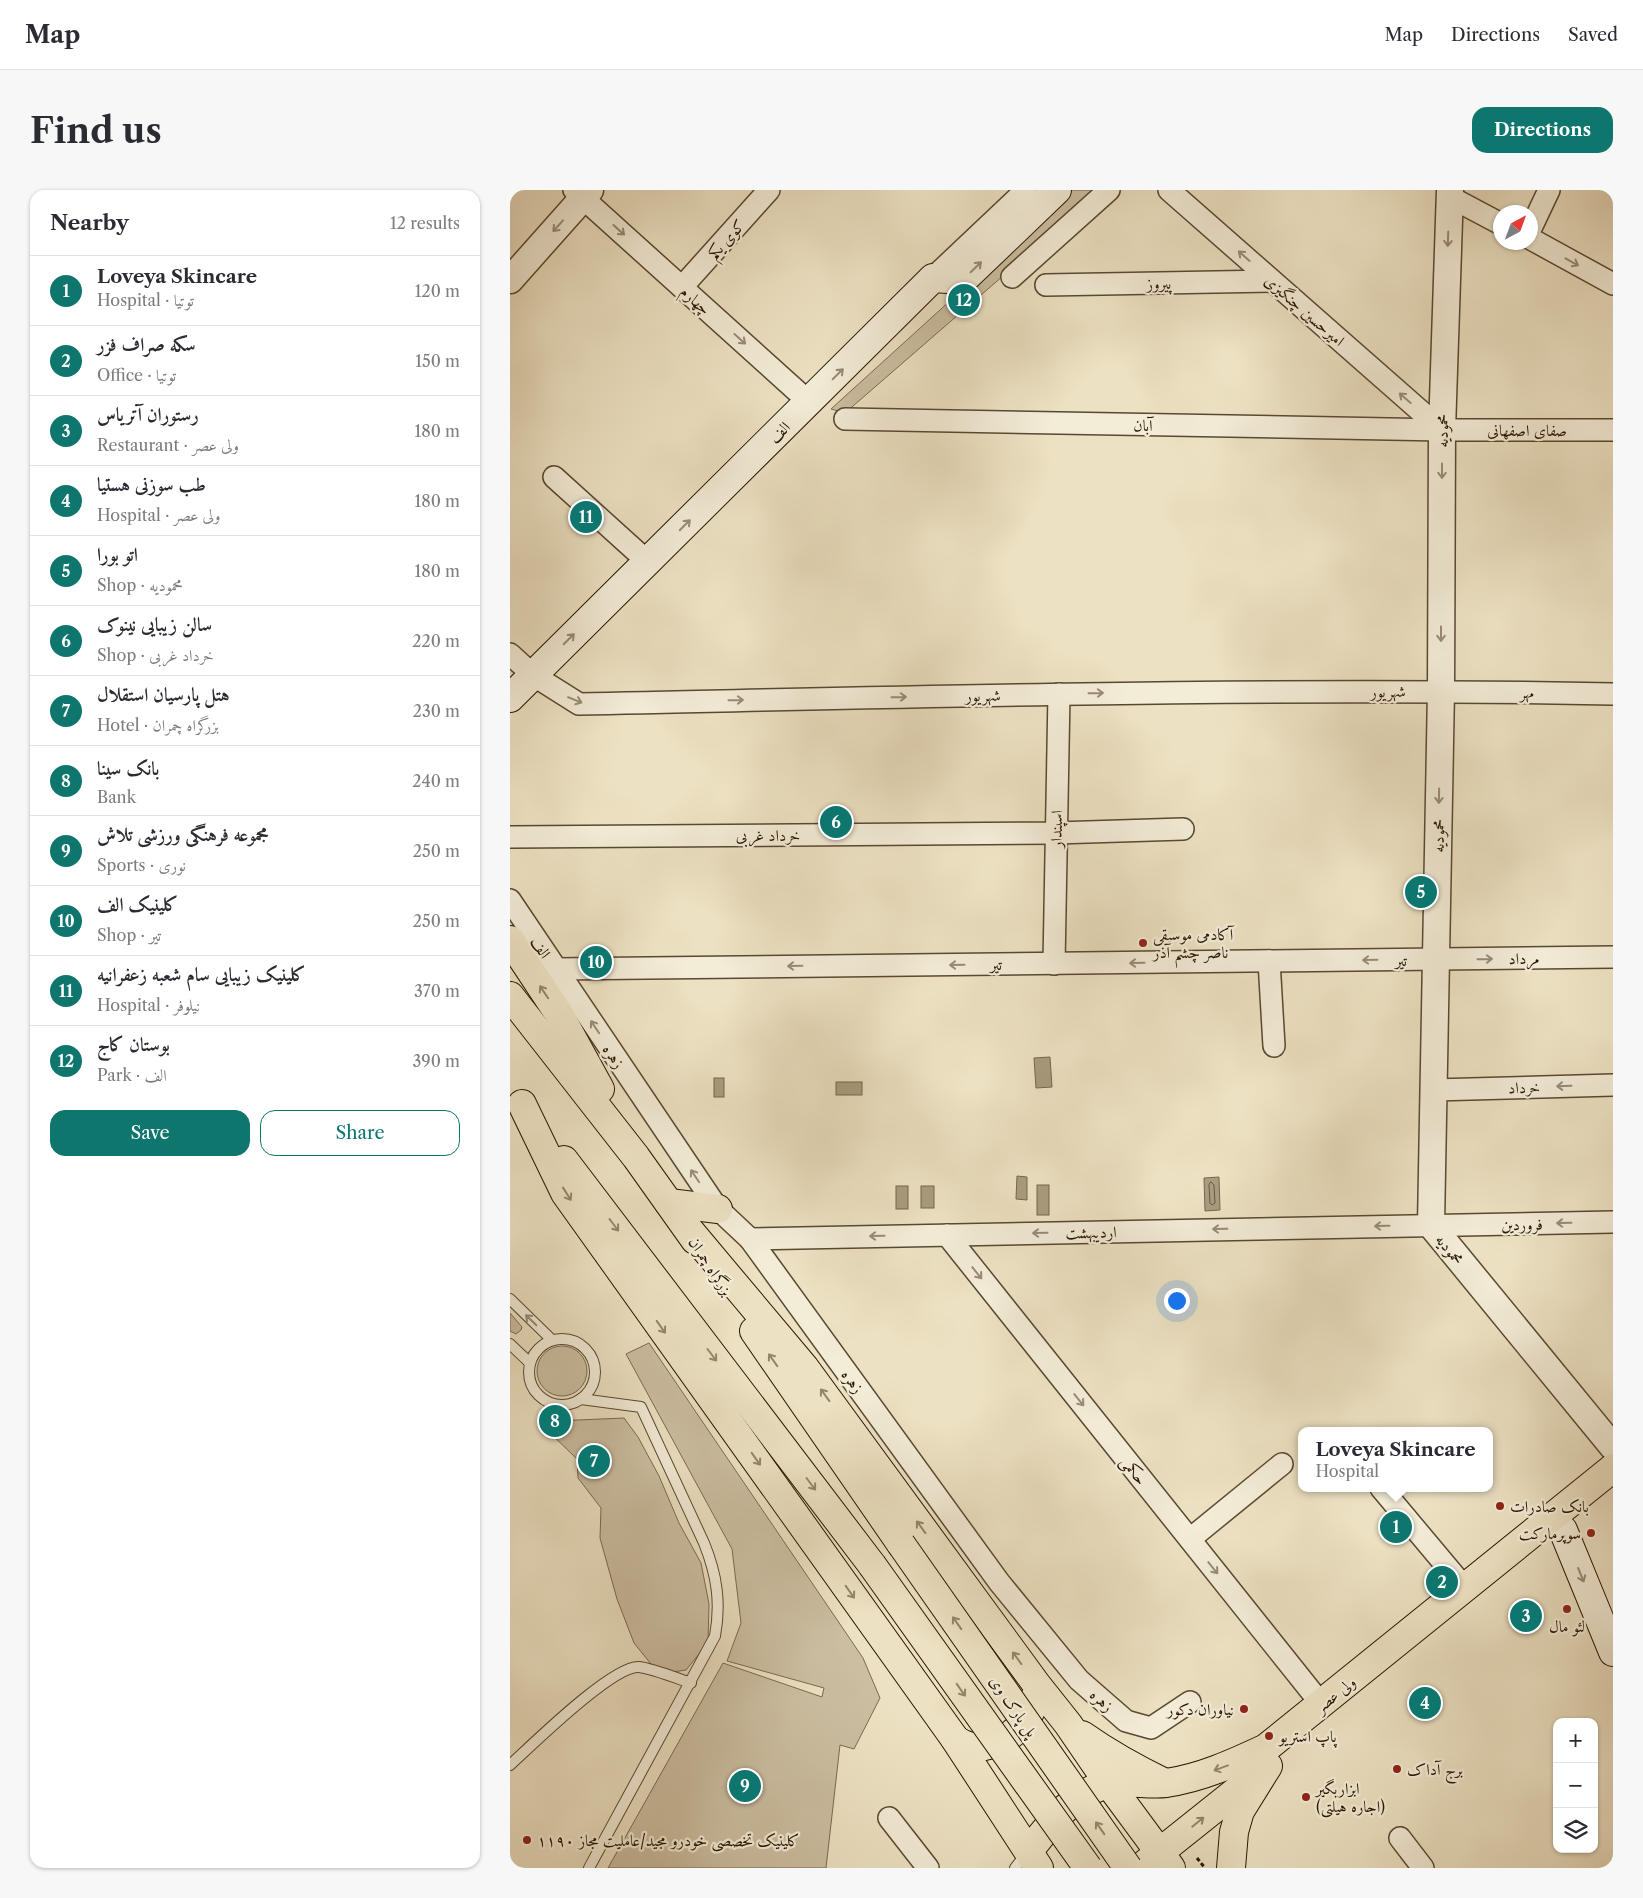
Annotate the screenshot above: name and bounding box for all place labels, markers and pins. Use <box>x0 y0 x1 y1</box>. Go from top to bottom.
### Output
pin: 12 <box>948 281 980 319</box>
pin: 11 <box>570 498 602 536</box>
pin: 6 <box>820 803 852 841</box>
pin: 5 <box>1405 873 1437 911</box>
place label: آکادمی موسیقی ناصر چشم آذر <box>1151 924 1235 969</box>
marker: آکادمی موسیقی ناصر چشم آذر <box>1137 937 1149 949</box>
pin: 10 <box>580 943 612 981</box>
pin: 8 <box>539 1402 571 1440</box>
pin: 7 <box>578 1442 610 1480</box>
place label: بانک صادرات <box>1510 1496 1589 1516</box>
marker: بانک صادرات <box>1494 1500 1506 1512</box>
pin: 1 <box>1380 1508 1412 1546</box>
place label: سوپرمارکت <box>1519 1523 1581 1544</box>
marker: سوپرمارکت <box>1585 1527 1597 1539</box>
pin: 2 <box>1426 1563 1458 1601</box>
pin: 3 <box>1510 1597 1542 1635</box>
marker: لئو مال <box>1561 1603 1573 1615</box>
place label: لئو مال <box>1549 1616 1585 1637</box>
pin: 4 <box>1409 1684 1441 1722</box>
place label: نیاوران دکور <box>1165 1699 1234 1720</box>
marker: نیاوران دکور <box>1238 1703 1250 1715</box>
place label: پاپ استریو <box>1277 1726 1338 1748</box>
marker: پاپ استریو <box>1263 1730 1275 1742</box>
place label: برج آداک <box>1407 1759 1463 1784</box>
marker: برج آداک <box>1391 1763 1403 1775</box>
pin: 9 <box>729 1767 761 1805</box>
place label: ابزاربگیر (اجاره هیلتی) <box>1314 1778 1385 1818</box>
marker: ابزاربگیر (اجاره هیلتی) <box>1300 1791 1312 1803</box>
place label: کلینیک تخصصی خودرو مجید/عاملیت مجاز ۱۱۹۰ <box>537 1830 800 1852</box>
marker: کلینیک تخصصی خودرو مجید/عاملیت مجاز ۱۱۹۰ <box>521 1834 533 1846</box>

